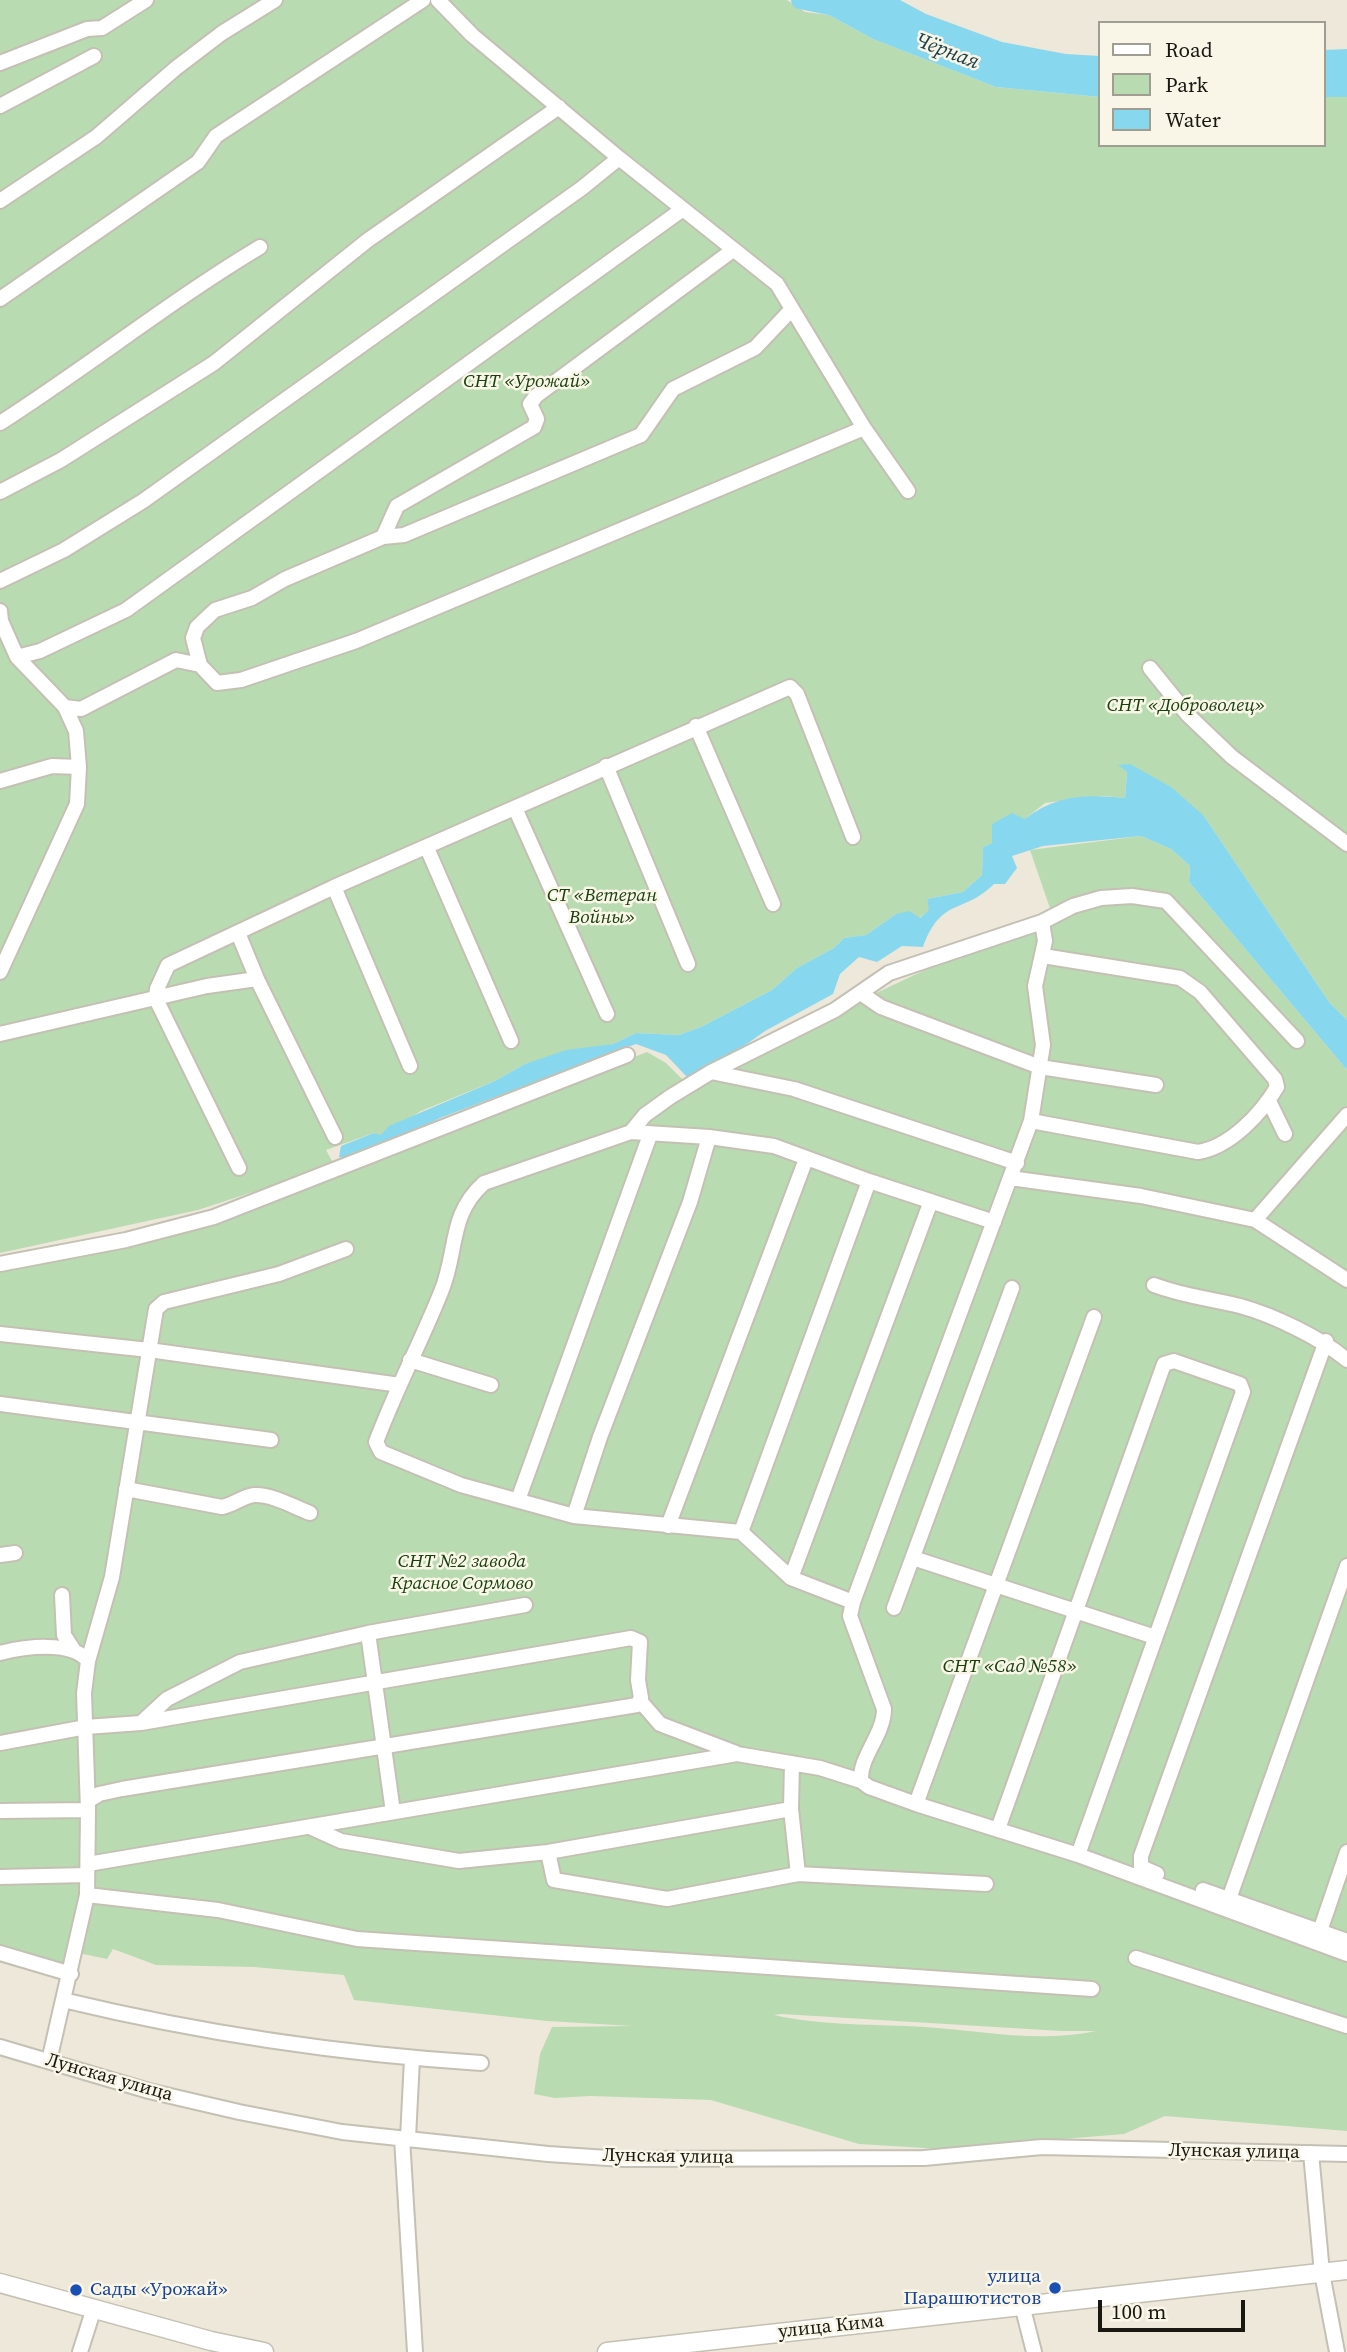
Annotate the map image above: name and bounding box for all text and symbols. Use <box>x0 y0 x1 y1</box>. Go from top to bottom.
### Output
legend <box>1098 21 1326 147</box>
water label: Чёрная <box>912 28 982 76</box>
text: Road <box>1165 35 1213 64</box>
text: Park <box>1165 70 1208 99</box>
text: Water <box>1165 105 1221 134</box>
park label: СНТ «Урожай» <box>463 371 591 393</box>
park label: СНТ «Доброволец» <box>1107 695 1265 717</box>
park label: СТ «Ветеран Войны» <box>547 885 657 929</box>
park label: СНТ №2 завода Красное Сормово <box>391 1551 533 1595</box>
park label: СНТ «Сад №58» <box>943 1656 1077 1678</box>
street label: Лунская улица <box>43 2049 175 2107</box>
street label: Лунская улица <box>1168 2139 1300 2165</box>
street label: Лунская улица <box>602 2144 734 2170</box>
place label: улица Парашютистов <box>904 2266 1041 2310</box>
place label: Сады «Урожай» <box>90 2279 228 2301</box>
marker: улица Парашютистов <box>1047 2280 1063 2296</box>
marker: Сады «Урожай» <box>68 2282 84 2298</box>
scale bar <box>1102 2286 1249 2330</box>
text: 100 m <box>1111 2297 1166 2326</box>
street label: улица Кима <box>777 2310 885 2344</box>

